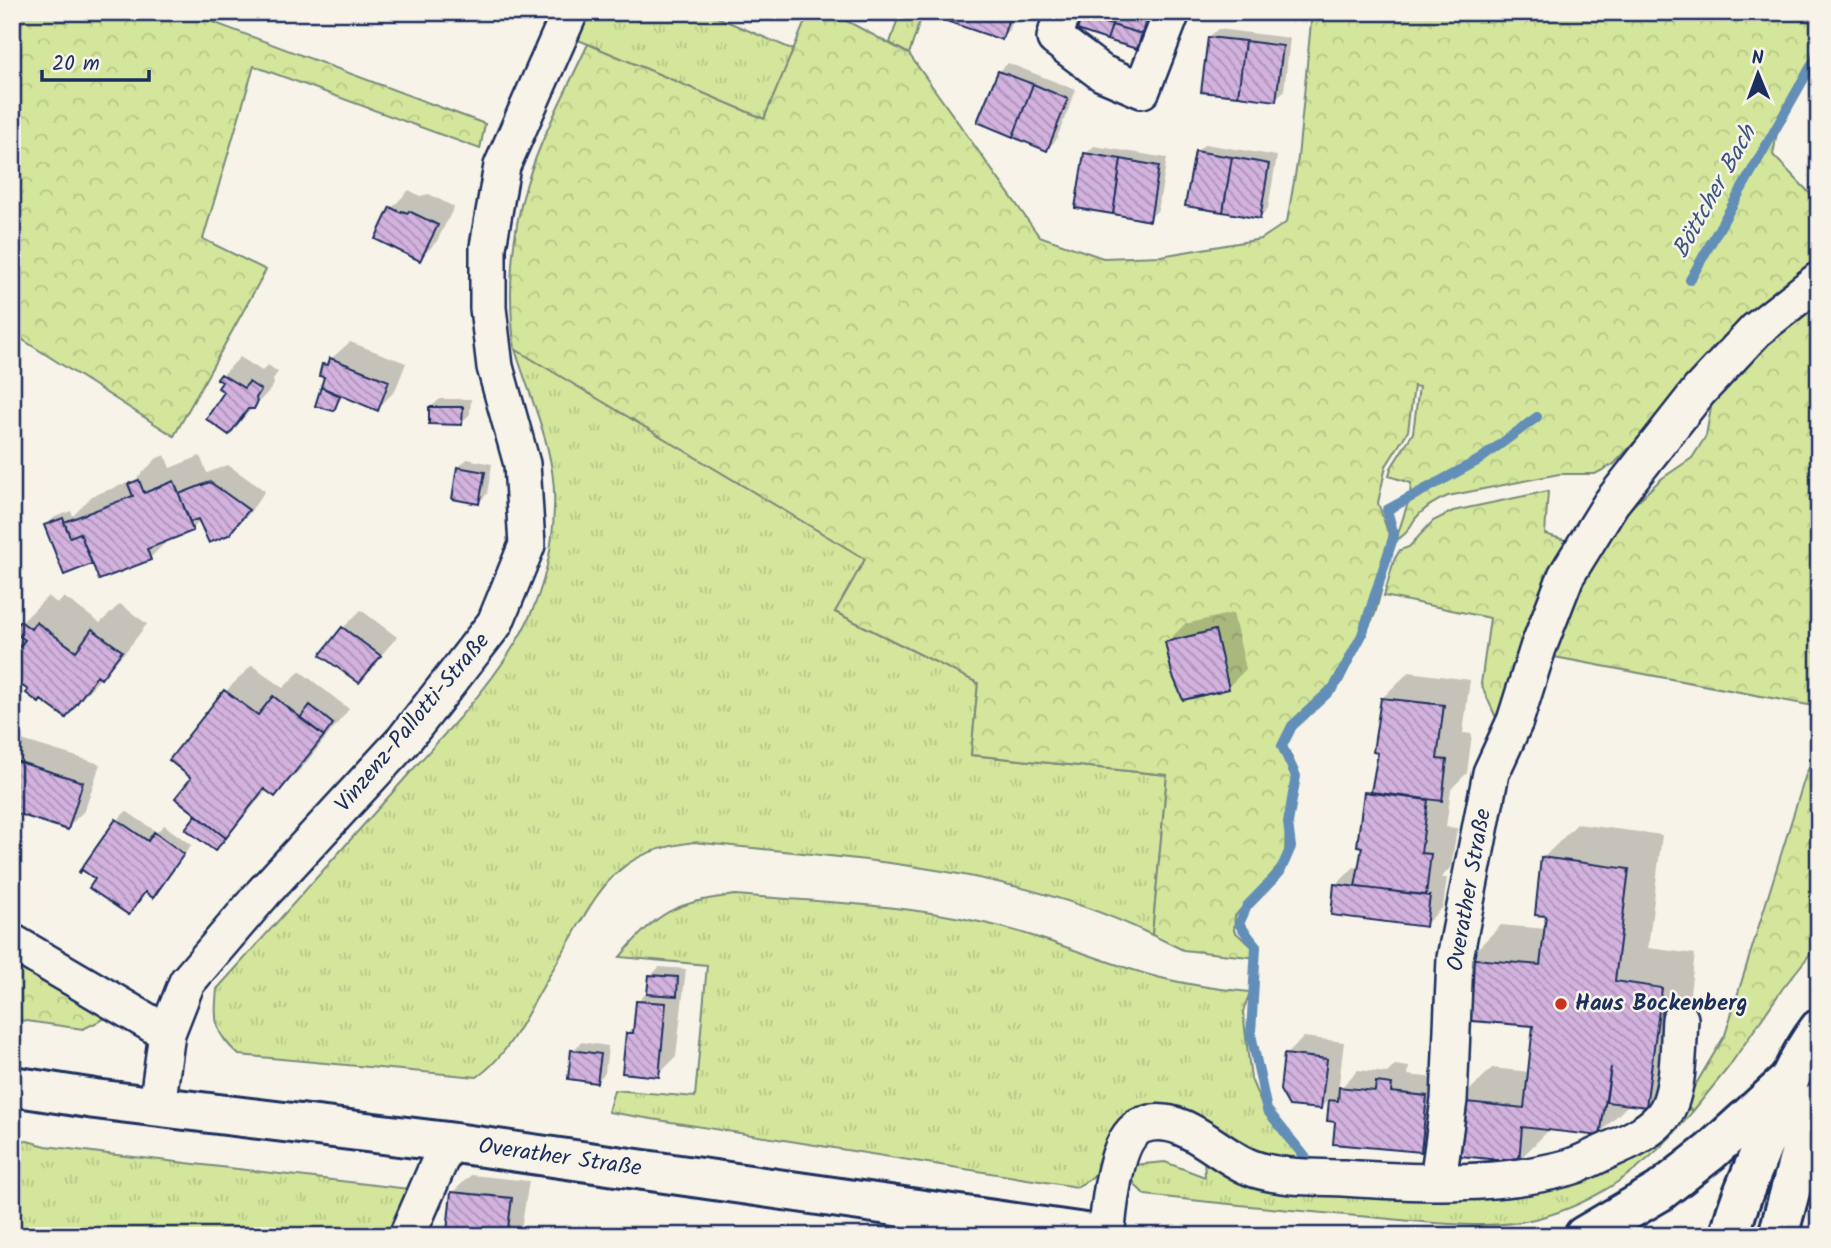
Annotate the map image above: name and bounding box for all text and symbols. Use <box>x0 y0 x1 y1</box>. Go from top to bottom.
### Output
scale bar <box>42 38 149 82</box>
north arrow <box>1722 38 1792 108</box>
text: N <box>1751 44 1764 74</box>
text: 20 m <box>52 48 100 81</box>
water label: Böttcher Bach <box>1662 117 1769 266</box>
street label: Vinzenz-Pallotti-Straße <box>327 625 499 821</box>
street label: Overather Straße <box>1438 806 1502 974</box>
place label: Haus Bockenberg <box>1575 986 1748 1022</box>
marker: Haus Bockenberg <box>1553 996 1569 1012</box>
street label: Overather Straße <box>476 1129 644 1187</box>

